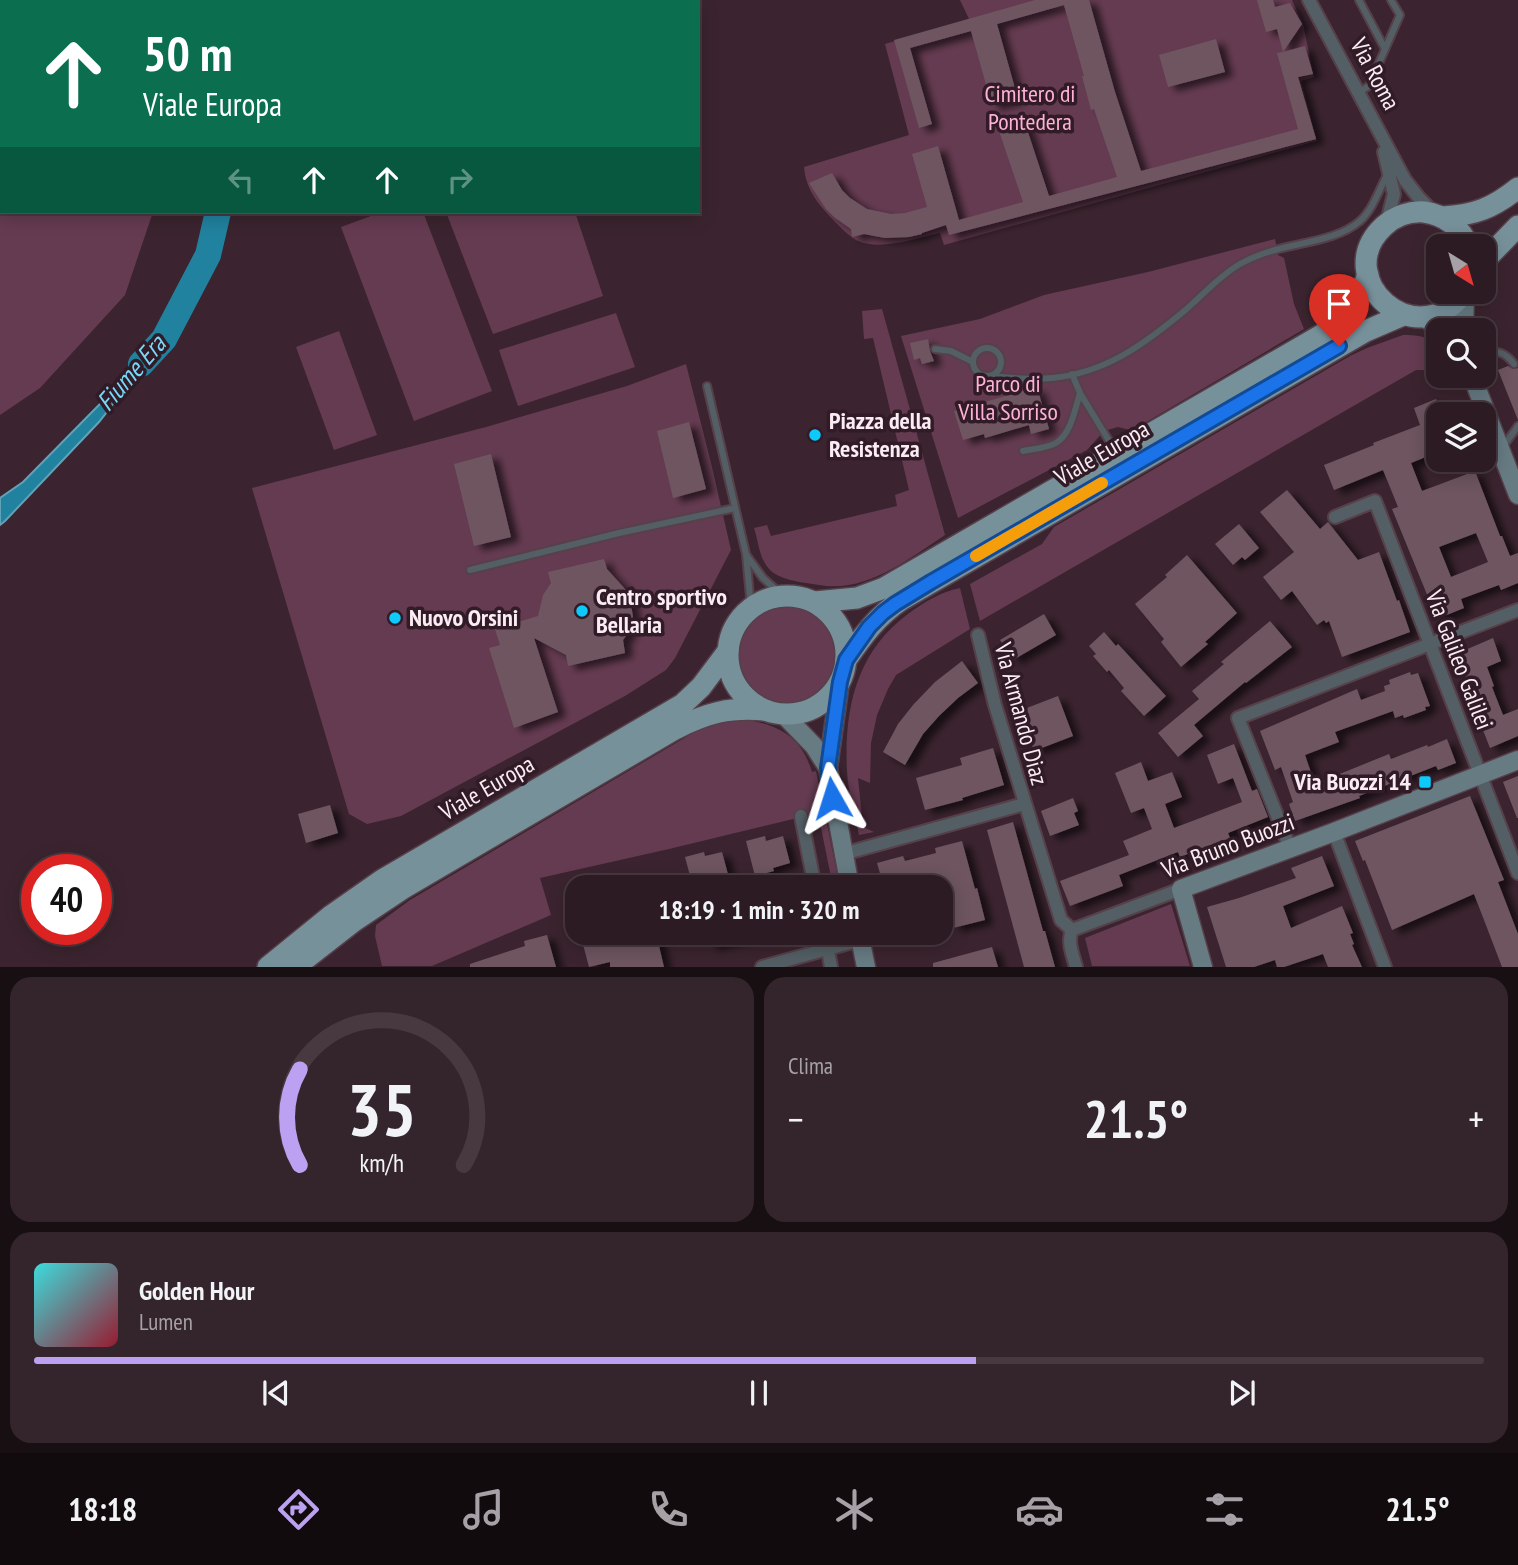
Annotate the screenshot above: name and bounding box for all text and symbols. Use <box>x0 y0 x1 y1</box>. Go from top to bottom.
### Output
text: 50 m <box>143 21 232 85</box>
icon: ahead <box>28 28 119 119</box>
street label: Via Roma <box>1343 32 1407 115</box>
park label: Cimitero di Pontedera <box>985 78 1075 137</box>
text: Viale Europa <box>143 83 282 125</box>
icon: left <box>222 161 260 199</box>
icon: ahead <box>295 161 333 199</box>
icon: ahead <box>368 161 406 199</box>
icon: right <box>441 161 479 199</box>
north arrow <box>1426 234 1496 304</box>
map controls <box>1426 234 1496 472</box>
pin <box>1309 274 1369 346</box>
icon: arrive <box>1320 285 1358 323</box>
button: search <box>1426 318 1496 388</box>
water label: Fiume Era <box>89 327 173 417</box>
park label: Parco di Villa Sorriso <box>957 368 1058 427</box>
button: layers <box>1426 402 1496 472</box>
place label: Piazza della Resistenza <box>829 405 931 464</box>
street label: Viale Europa <box>1048 413 1155 493</box>
marker: Piazza della Resistenza <box>807 427 823 443</box>
place label: Centro sportivo Bellaria <box>596 581 727 640</box>
street label: Via Galileo Galilei <box>1418 585 1500 734</box>
place label: Nuovo Orsini <box>409 602 518 633</box>
marker: Centro sportivo Bellaria <box>574 603 590 619</box>
marker: Nuovo Orsini <box>387 610 403 626</box>
street label: Via Armando Diaz <box>987 638 1055 788</box>
street label: Viale Europa <box>433 748 540 828</box>
position arrow <box>795 761 869 835</box>
place label: Via Buozzi 14 <box>1293 766 1412 797</box>
marker: Via Buozzi 14 <box>1417 774 1433 790</box>
street label: Via Bruno Buozzi <box>1156 806 1299 885</box>
speed limit sign: 40 <box>21 854 112 945</box>
text: 18:19 · 1 min · 320 m <box>659 893 859 926</box>
text: Clima <box>788 1051 833 1080</box>
text: 35 <box>347 1062 417 1156</box>
text: 21.5° <box>1084 1085 1188 1152</box>
text: − <box>788 1094 804 1143</box>
text: + <box>1468 1094 1484 1143</box>
text: km/h <box>360 1147 404 1179</box>
text: Golden Hour <box>139 1274 254 1307</box>
text: Lumen <box>139 1307 193 1336</box>
icon: previous <box>257 1374 295 1412</box>
icon: pause <box>740 1374 778 1412</box>
icon: next <box>1223 1374 1261 1412</box>
icon: directions <box>274 1485 323 1534</box>
icon: music <box>459 1485 508 1534</box>
icon: phone <box>644 1485 693 1534</box>
icon: climate <box>830 1485 879 1534</box>
icon: car <box>1015 1485 1064 1534</box>
icon: filters <box>1200 1485 1249 1534</box>
text: 18:18 <box>68 1488 137 1530</box>
text: 21.5° <box>1385 1488 1450 1530</box>

